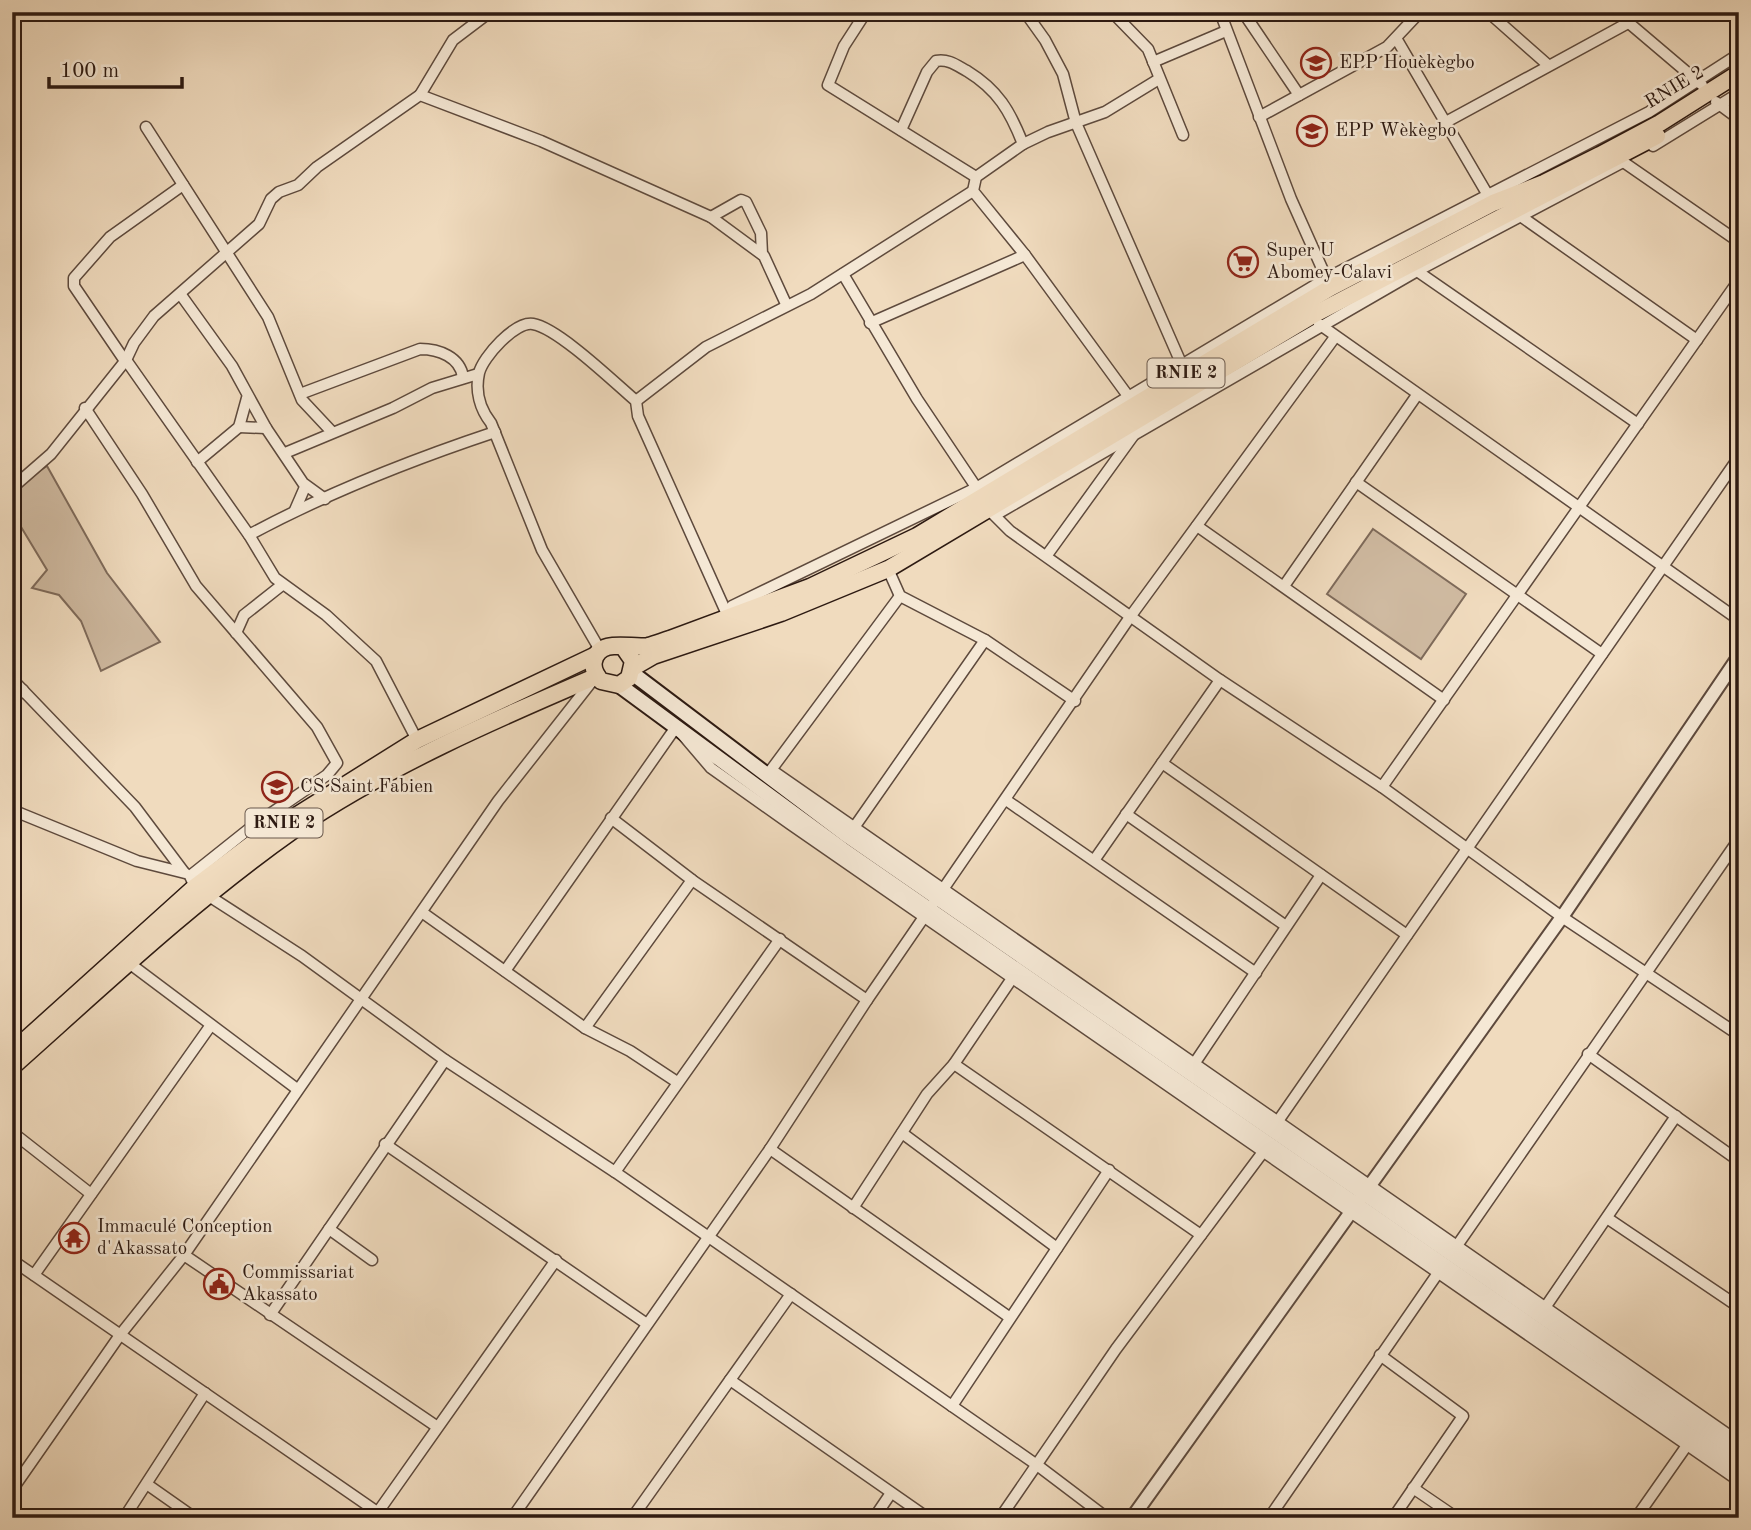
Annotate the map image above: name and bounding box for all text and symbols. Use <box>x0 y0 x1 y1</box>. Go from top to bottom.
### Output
scale bar <box>49 46 182 90</box>
school or university icon: EPP Houèkègbo <box>1299 46 1333 80</box>
place label: EPP Houèkègbo <box>1339 54 1475 73</box>
text: 100 m <box>60 61 119 82</box>
street label: RNIE 2 <box>1642 63 1708 113</box>
school or university icon: EPP Wèkègbo <box>1295 114 1329 148</box>
place label: EPP Wèkègbo <box>1335 122 1456 141</box>
place label: Super U Abomey-Calavi <box>1266 242 1392 283</box>
supermarket icon: Super U Abomey-Calavi <box>1226 245 1260 279</box>
road number: RNIE 2 <box>1148 358 1224 388</box>
school or university icon: CS Saint Fabien <box>260 770 294 804</box>
place label: CS Saint Fabien <box>300 778 433 797</box>
road number: RNIE 2 <box>246 808 322 838</box>
place label: Immaculé Conception d'Akassato <box>97 1218 272 1259</box>
temple icon: Immaculé Conception d'Akassato <box>57 1221 91 1255</box>
place label: Commissariat Akassato <box>242 1264 354 1305</box>
public building icon: Commissariat Akassato <box>202 1267 236 1301</box>

